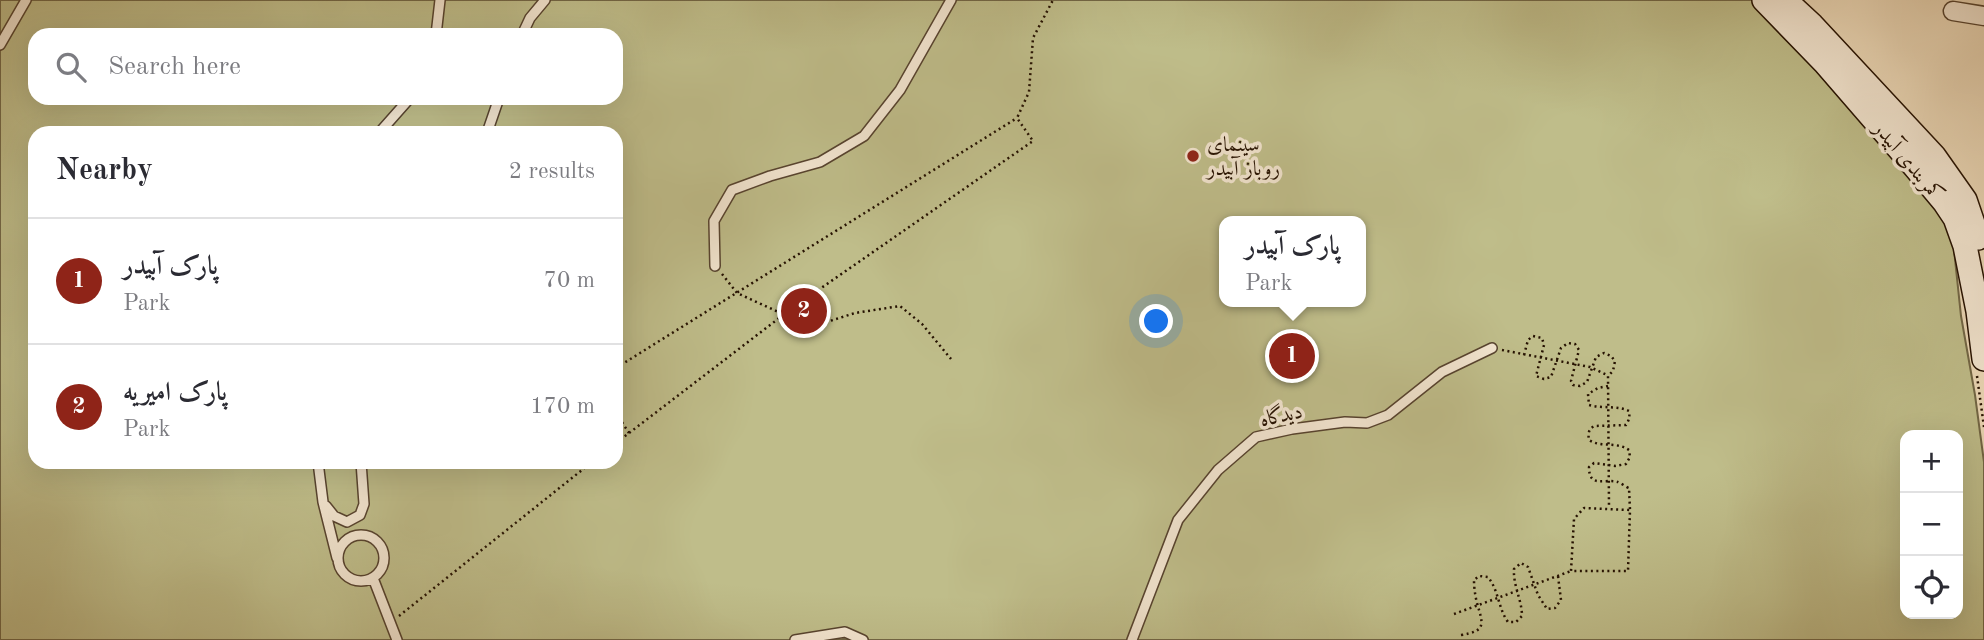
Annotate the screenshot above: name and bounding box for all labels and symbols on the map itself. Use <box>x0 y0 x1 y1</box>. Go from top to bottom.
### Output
street label: کمربندی آبیدر <box>1867 114 1950 206</box>
place label: سینمای روباز آبیدر <box>1205 135 1280 181</box>
marker: سینمای روباز آبیدر <box>1185 148 1201 164</box>
pin: 2 <box>781 285 827 337</box>
your location <box>1139 304 1173 338</box>
pin: 1 <box>1269 330 1315 382</box>
street label: دیدگاه <box>1257 398 1305 432</box>

